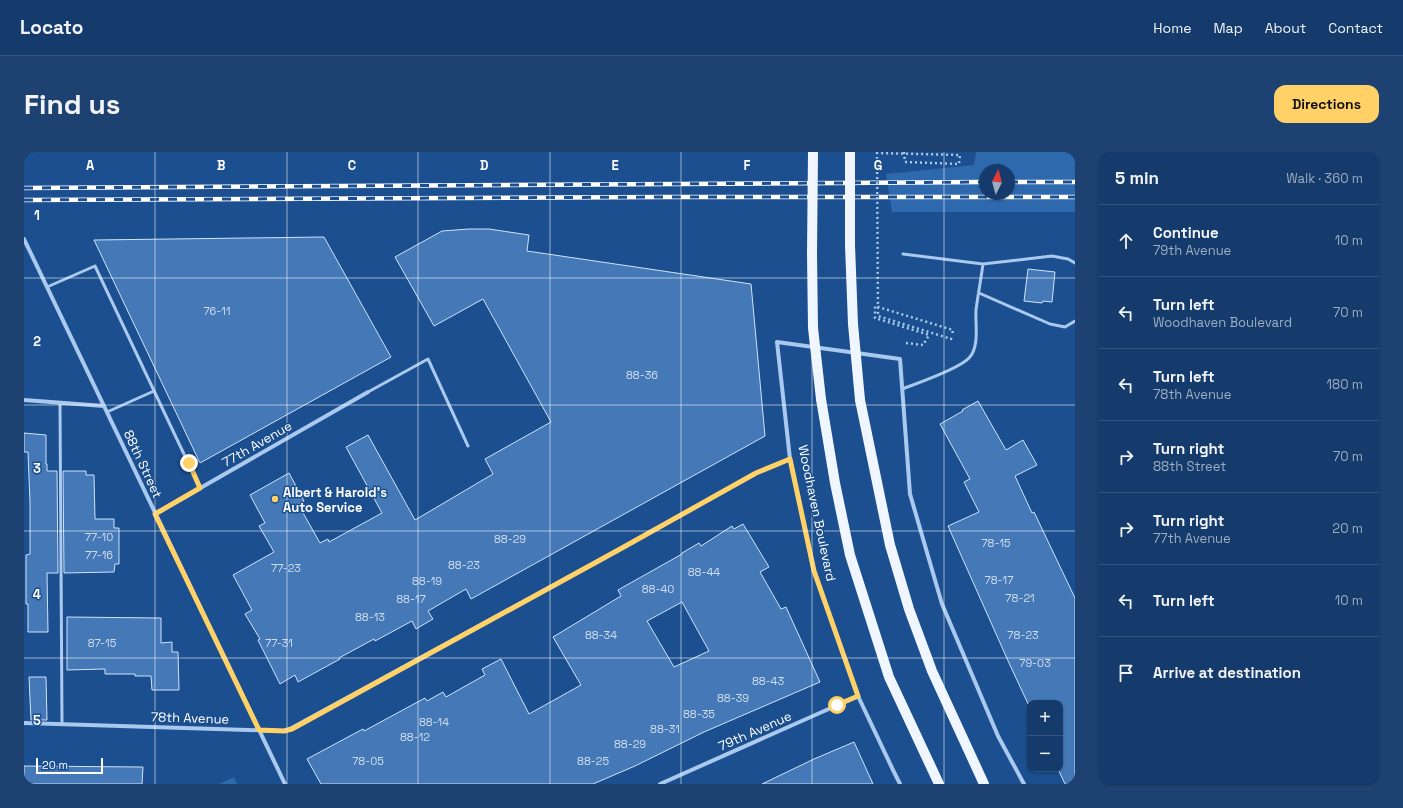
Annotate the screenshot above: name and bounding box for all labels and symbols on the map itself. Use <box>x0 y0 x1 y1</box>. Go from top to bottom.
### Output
text: A <box>86 157 95 174</box>
text: B <box>217 157 226 174</box>
text: C <box>348 157 356 174</box>
text: D <box>480 157 489 174</box>
text: E <box>611 157 619 174</box>
text: F <box>744 157 751 174</box>
text: G <box>874 157 882 174</box>
north arrow <box>979 164 1015 200</box>
text: 1 <box>34 207 40 224</box>
house number: 76-11 <box>203 304 231 318</box>
text: 2 <box>33 333 41 350</box>
house number: 88-36 <box>626 368 658 382</box>
street label: 77th Avenue <box>219 417 295 471</box>
street label: 88th Street <box>120 427 166 501</box>
street label: Woodhaven Boulevard <box>794 443 840 583</box>
route end <box>180 454 198 472</box>
text: 3 <box>33 460 41 477</box>
place label: Albert & Harold’s Auto Service <box>283 484 387 516</box>
marker: Albert & Harold’s Auto Service <box>270 494 280 504</box>
house number: 77-10 <box>85 530 113 544</box>
house number: 88-29 <box>494 532 526 546</box>
house number: 78-15 <box>981 536 1011 550</box>
house number: 77-16 <box>85 548 113 562</box>
house number: 88-23 <box>448 558 480 572</box>
house number: 77-23 <box>271 561 301 575</box>
house number: 88-44 <box>688 565 720 579</box>
house number: 78-17 <box>985 573 1013 587</box>
house number: 88-19 <box>412 574 442 588</box>
house number: 88-40 <box>642 582 674 596</box>
text: 4 <box>33 586 41 603</box>
house number: 78-21 <box>1005 591 1035 605</box>
house number: 88-17 <box>396 592 426 606</box>
house number: 88-13 <box>355 610 385 624</box>
house number: 88-34 <box>585 628 617 642</box>
house number: 78-23 <box>1007 628 1039 642</box>
house number: 87-15 <box>88 636 117 650</box>
house number: 77-31 <box>265 636 293 650</box>
house number: 79-03 <box>1019 656 1051 670</box>
house number: 88-43 <box>752 674 784 688</box>
house number: 88-39 <box>717 691 749 705</box>
route start <box>828 696 846 714</box>
house number: 88-35 <box>683 707 715 721</box>
street label: 79th Avenue <box>716 707 794 755</box>
street label: 78th Avenue <box>151 708 229 728</box>
text: 5 <box>33 712 41 729</box>
house number: 88-14 <box>419 715 449 729</box>
house number: 88-31 <box>650 722 680 736</box>
house number: 88-12 <box>400 730 430 744</box>
house number: 88-29 <box>614 737 646 751</box>
house number: 78-05 <box>352 754 384 768</box>
house number: 88-25 <box>577 754 609 768</box>
scale bar <box>36 756 103 775</box>

